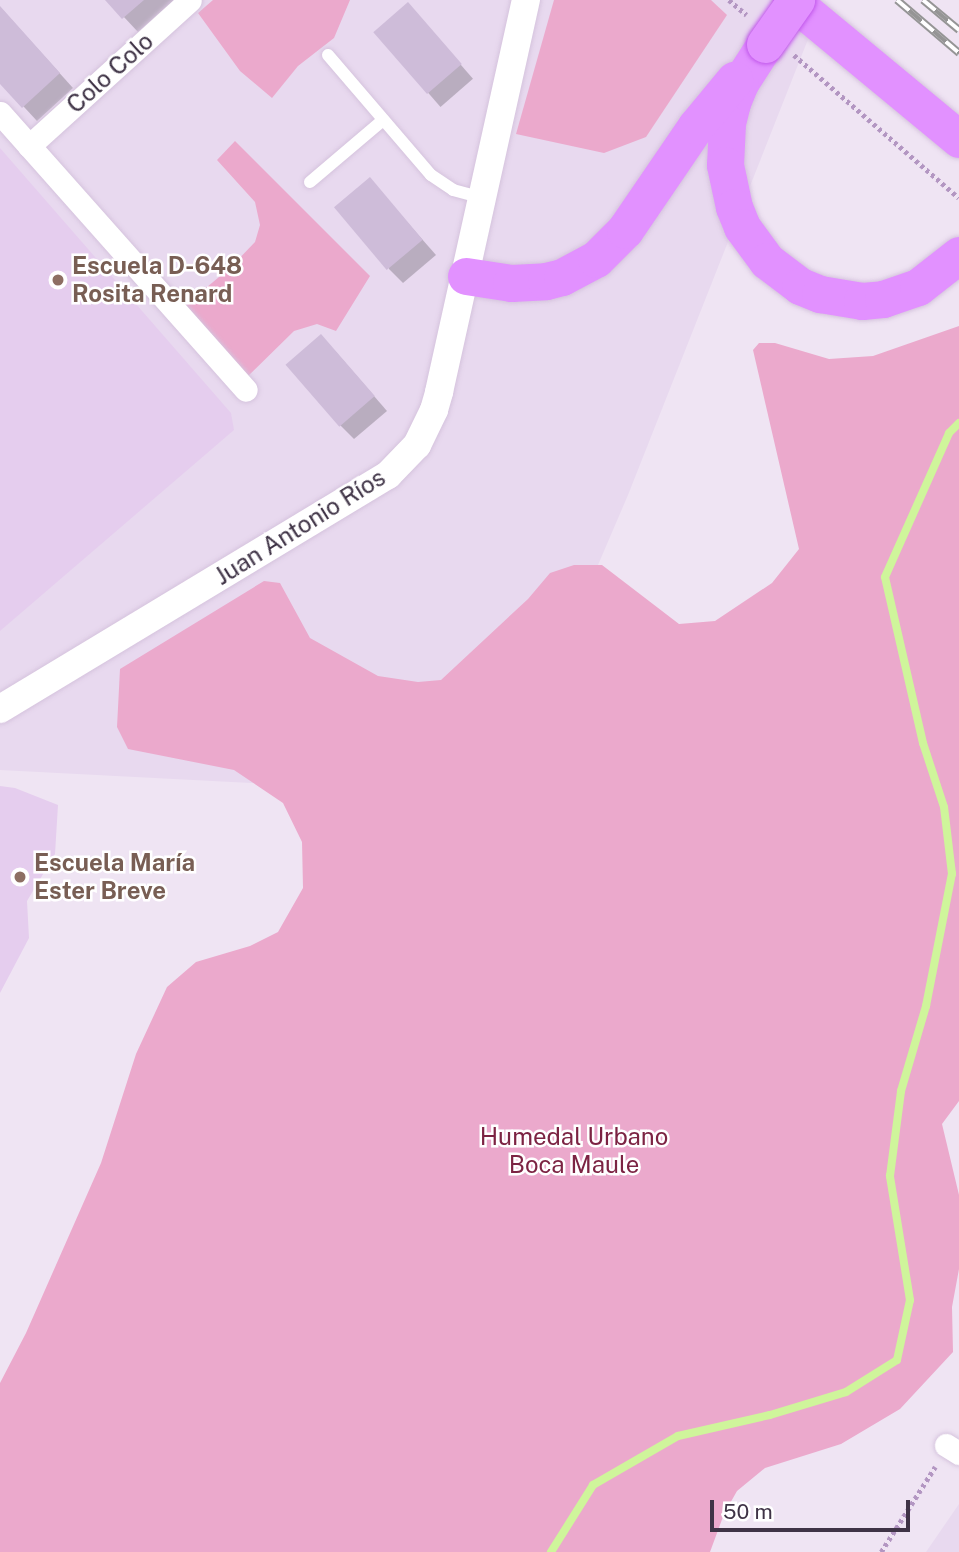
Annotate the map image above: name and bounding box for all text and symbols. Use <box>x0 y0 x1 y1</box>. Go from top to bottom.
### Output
street label: Colo Colo <box>61 27 159 119</box>
place label: Escuela D-648 Rosita Renard <box>72 252 242 308</box>
marker: Escuela D-648 Rosita Renard <box>50 272 66 288</box>
street label: Juan Antonio Ríos <box>209 463 391 591</box>
place label: Escuela María Ester Breve <box>34 849 195 905</box>
marker: Escuela María Ester Breve <box>12 869 28 885</box>
park label: Humedal Urbano Boca Maule <box>480 1123 668 1179</box>
scale bar <box>714 1486 914 1530</box>
text: 50 m <box>723 1499 773 1524</box>

